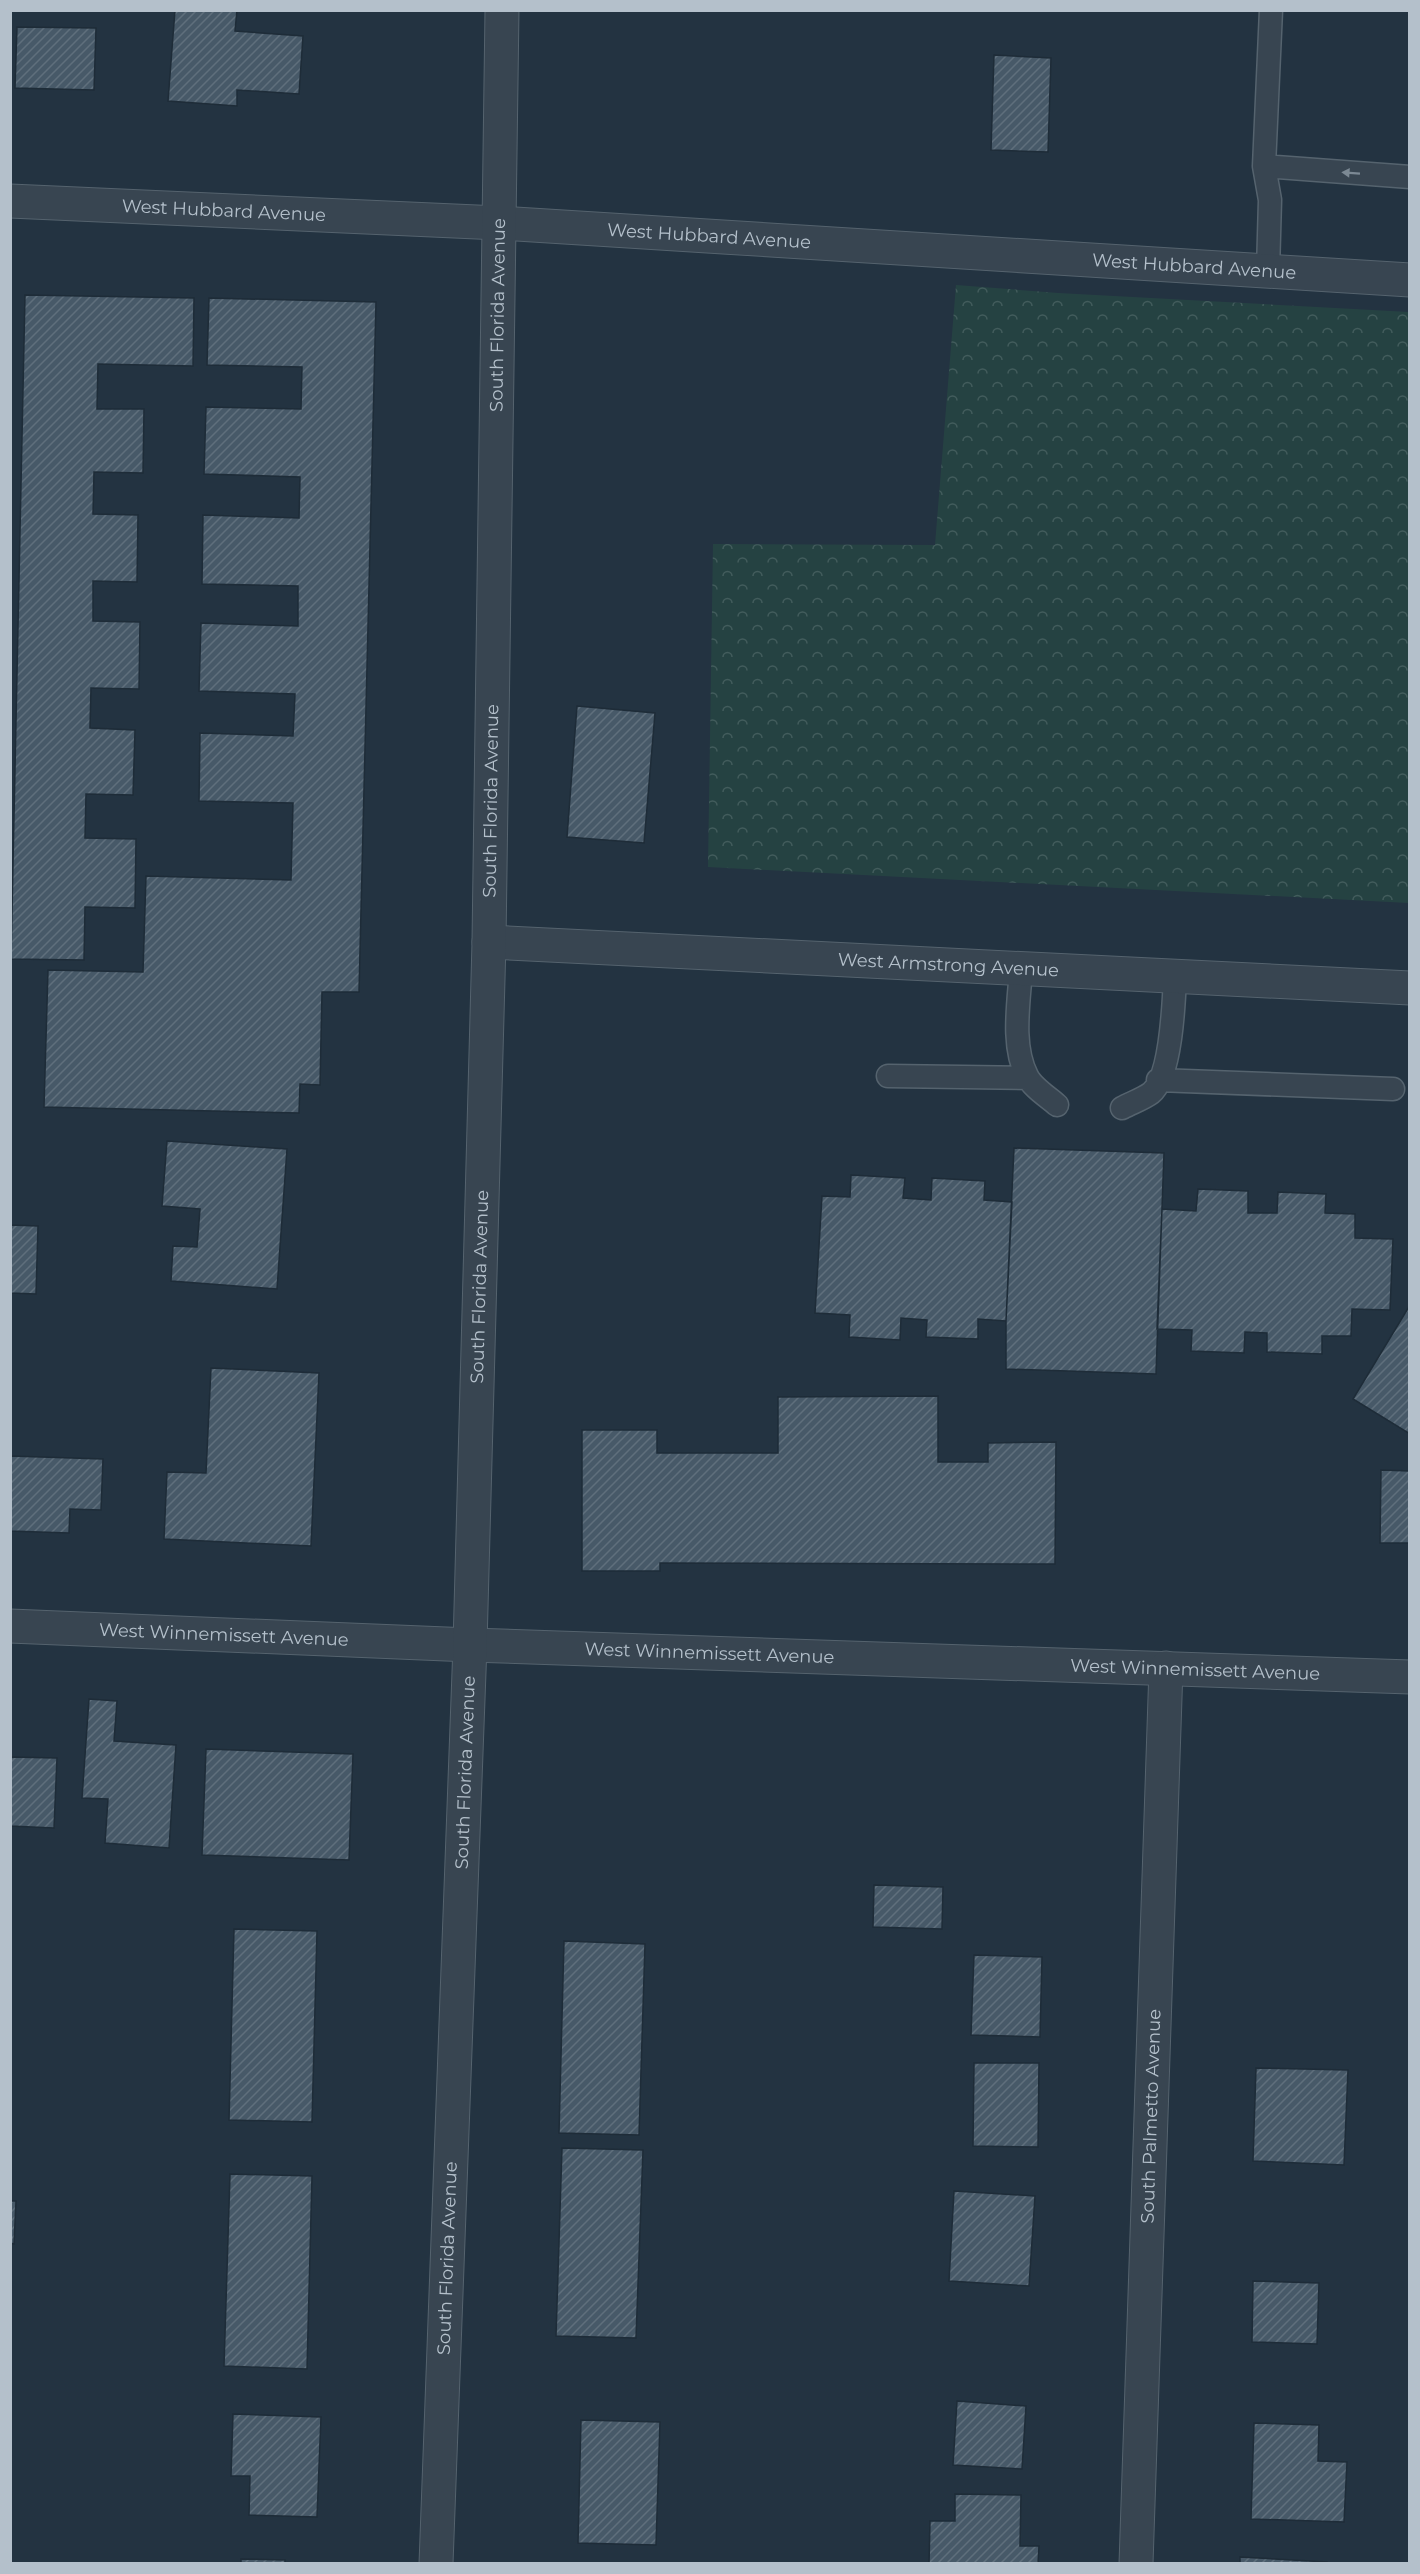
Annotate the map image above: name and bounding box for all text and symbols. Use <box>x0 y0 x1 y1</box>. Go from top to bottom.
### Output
one-way arrow <box>1342 168 1361 178</box>
street label: West Hubbard Avenue <box>121 195 326 226</box>
street label: South Florida Avenue <box>485 218 510 412</box>
street label: West Hubbard Avenue <box>606 219 812 254</box>
street label: West Hubbard Avenue <box>1091 249 1297 284</box>
street label: South Florida Avenue <box>479 704 503 898</box>
street label: West Armstrong Avenue <box>837 948 1060 981</box>
street label: South Florida Avenue <box>466 1190 493 1384</box>
street label: West Winnemissett Avenue <box>98 1619 349 1651</box>
street label: West Winnemissett Avenue <box>584 1638 835 1668</box>
street label: West Winnemissett Avenue <box>1070 1654 1321 1685</box>
street label: South Florida Avenue <box>451 1675 480 1870</box>
street label: South Palmetto Avenue <box>1136 2008 1166 2224</box>
street label: South Florida Avenue <box>433 2161 462 2355</box>

